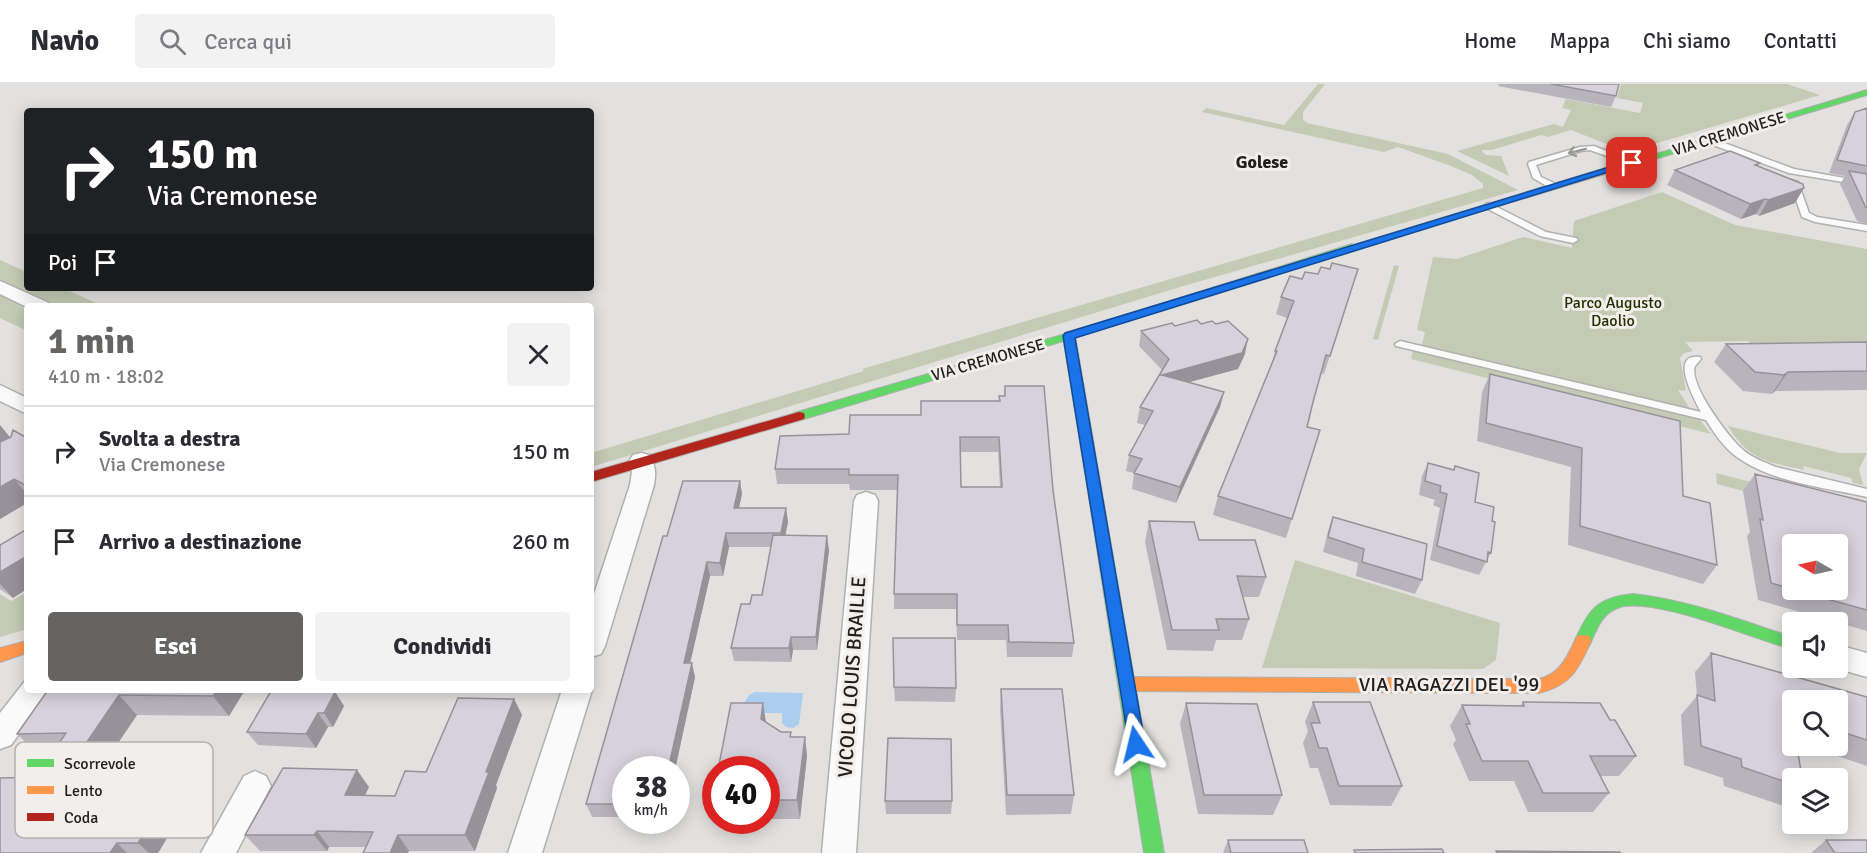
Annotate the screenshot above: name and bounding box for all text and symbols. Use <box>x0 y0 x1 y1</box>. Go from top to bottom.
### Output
search box <box>135 14 555 68</box>
text: Navio <box>30 24 99 58</box>
icon: search <box>156 25 189 58</box>
text: Cerca qui <box>204 28 292 55</box>
text: Home <box>1464 28 1517 54</box>
text: Mappa <box>1550 28 1610 54</box>
text: Chi siamo <box>1643 28 1731 54</box>
text: Contatti <box>1764 28 1837 54</box>
street label: VIA CREMONESE <box>1670 107 1788 161</box>
text: 150 m <box>147 129 258 180</box>
icon: right <box>48 132 126 210</box>
pin <box>1606 137 1657 188</box>
one-way arrow <box>1568 145 1587 157</box>
icon: arrive <box>1615 146 1648 179</box>
district label: Golese <box>1236 151 1288 173</box>
text: Via Cremonese <box>147 180 318 213</box>
icon: arrive <box>89 246 122 279</box>
text: Poi <box>48 249 77 276</box>
park label: Parco Augusto Daolio <box>1564 293 1662 331</box>
text: 1 min <box>48 319 135 364</box>
button: close <box>507 323 570 386</box>
street label: VIA CREMONESE <box>929 334 1047 386</box>
text: 410 m · 18:02 <box>48 364 164 389</box>
text: Svolta a destra <box>99 425 240 452</box>
icon: right <box>48 435 81 468</box>
text: 150 m <box>512 438 570 465</box>
text: Via Cremonese <box>99 452 226 477</box>
icon: arrive <box>48 525 81 558</box>
text: Arrivo a destinazione <box>99 528 302 555</box>
text: 260 m <box>512 528 570 555</box>
north arrow <box>1782 534 1848 600</box>
map controls <box>1782 534 1848 834</box>
street label: VICOLO LOUIS BRAILLE <box>832 576 872 778</box>
button: Esci <box>48 612 303 681</box>
button: Condividi <box>315 612 570 681</box>
button: sound <box>1782 612 1848 678</box>
street label: VIA RAGAZZI DEL '99 <box>1359 672 1539 697</box>
button: search <box>1782 690 1848 756</box>
position arrow <box>1104 712 1168 776</box>
legend <box>15 742 213 838</box>
text: Scorrevole <box>64 754 136 774</box>
speed limit sign: 40 <box>702 756 780 834</box>
button: layers <box>1782 768 1848 834</box>
text: 38 <box>635 769 667 806</box>
text: Lento <box>64 781 102 801</box>
text: km/h <box>634 801 668 819</box>
text: Coda <box>64 808 98 828</box>

